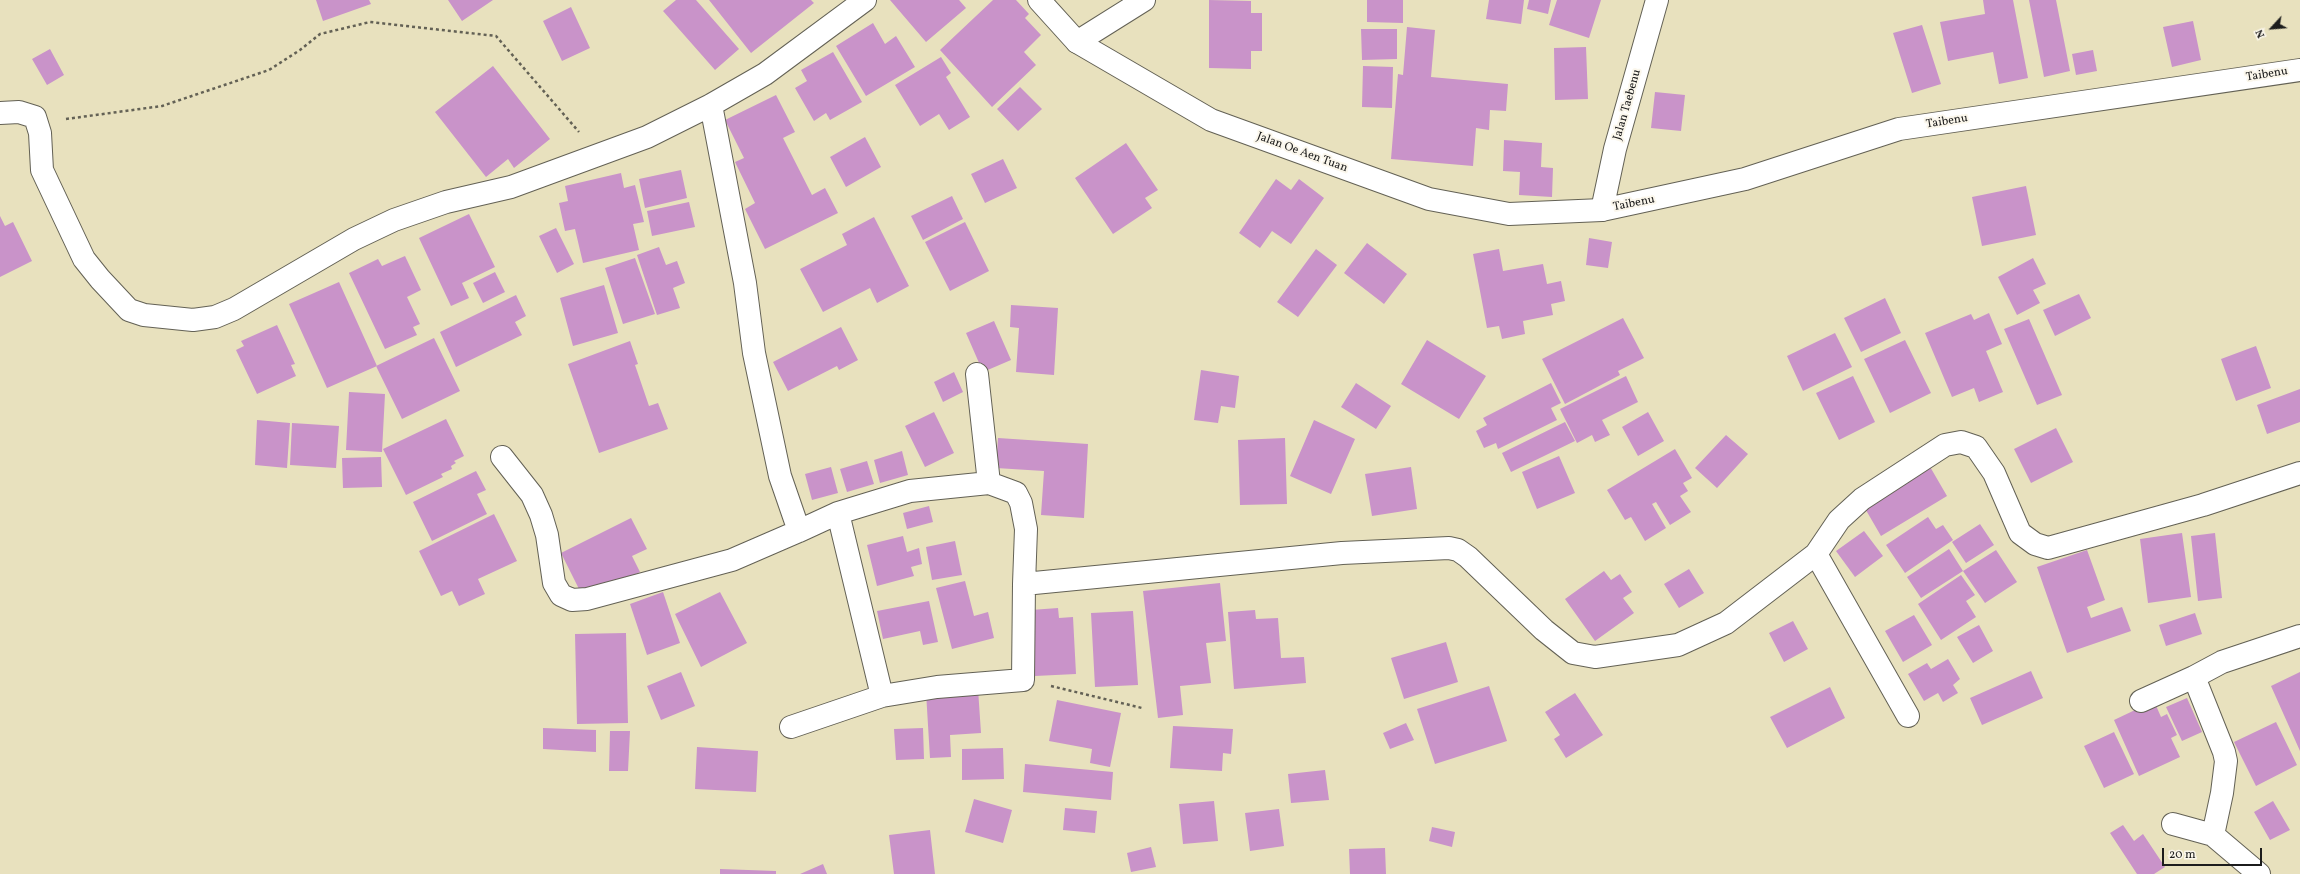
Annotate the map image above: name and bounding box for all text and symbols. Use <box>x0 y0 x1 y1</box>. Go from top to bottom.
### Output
north arrow <box>2252 8 2292 48</box>
text: N <box>2252 27 2269 40</box>
street label: Taibenu <box>2245 65 2289 85</box>
street label: Jalan Taebenu <box>1611 68 1645 142</box>
street label: Taibenu <box>1925 112 1969 132</box>
street label: Jalan Oe Aen Tuan <box>1255 130 1349 176</box>
street label: Taibenu <box>1612 193 1656 215</box>
scale bar <box>2164 840 2264 866</box>
text: 20 m <box>2169 847 2196 863</box>

